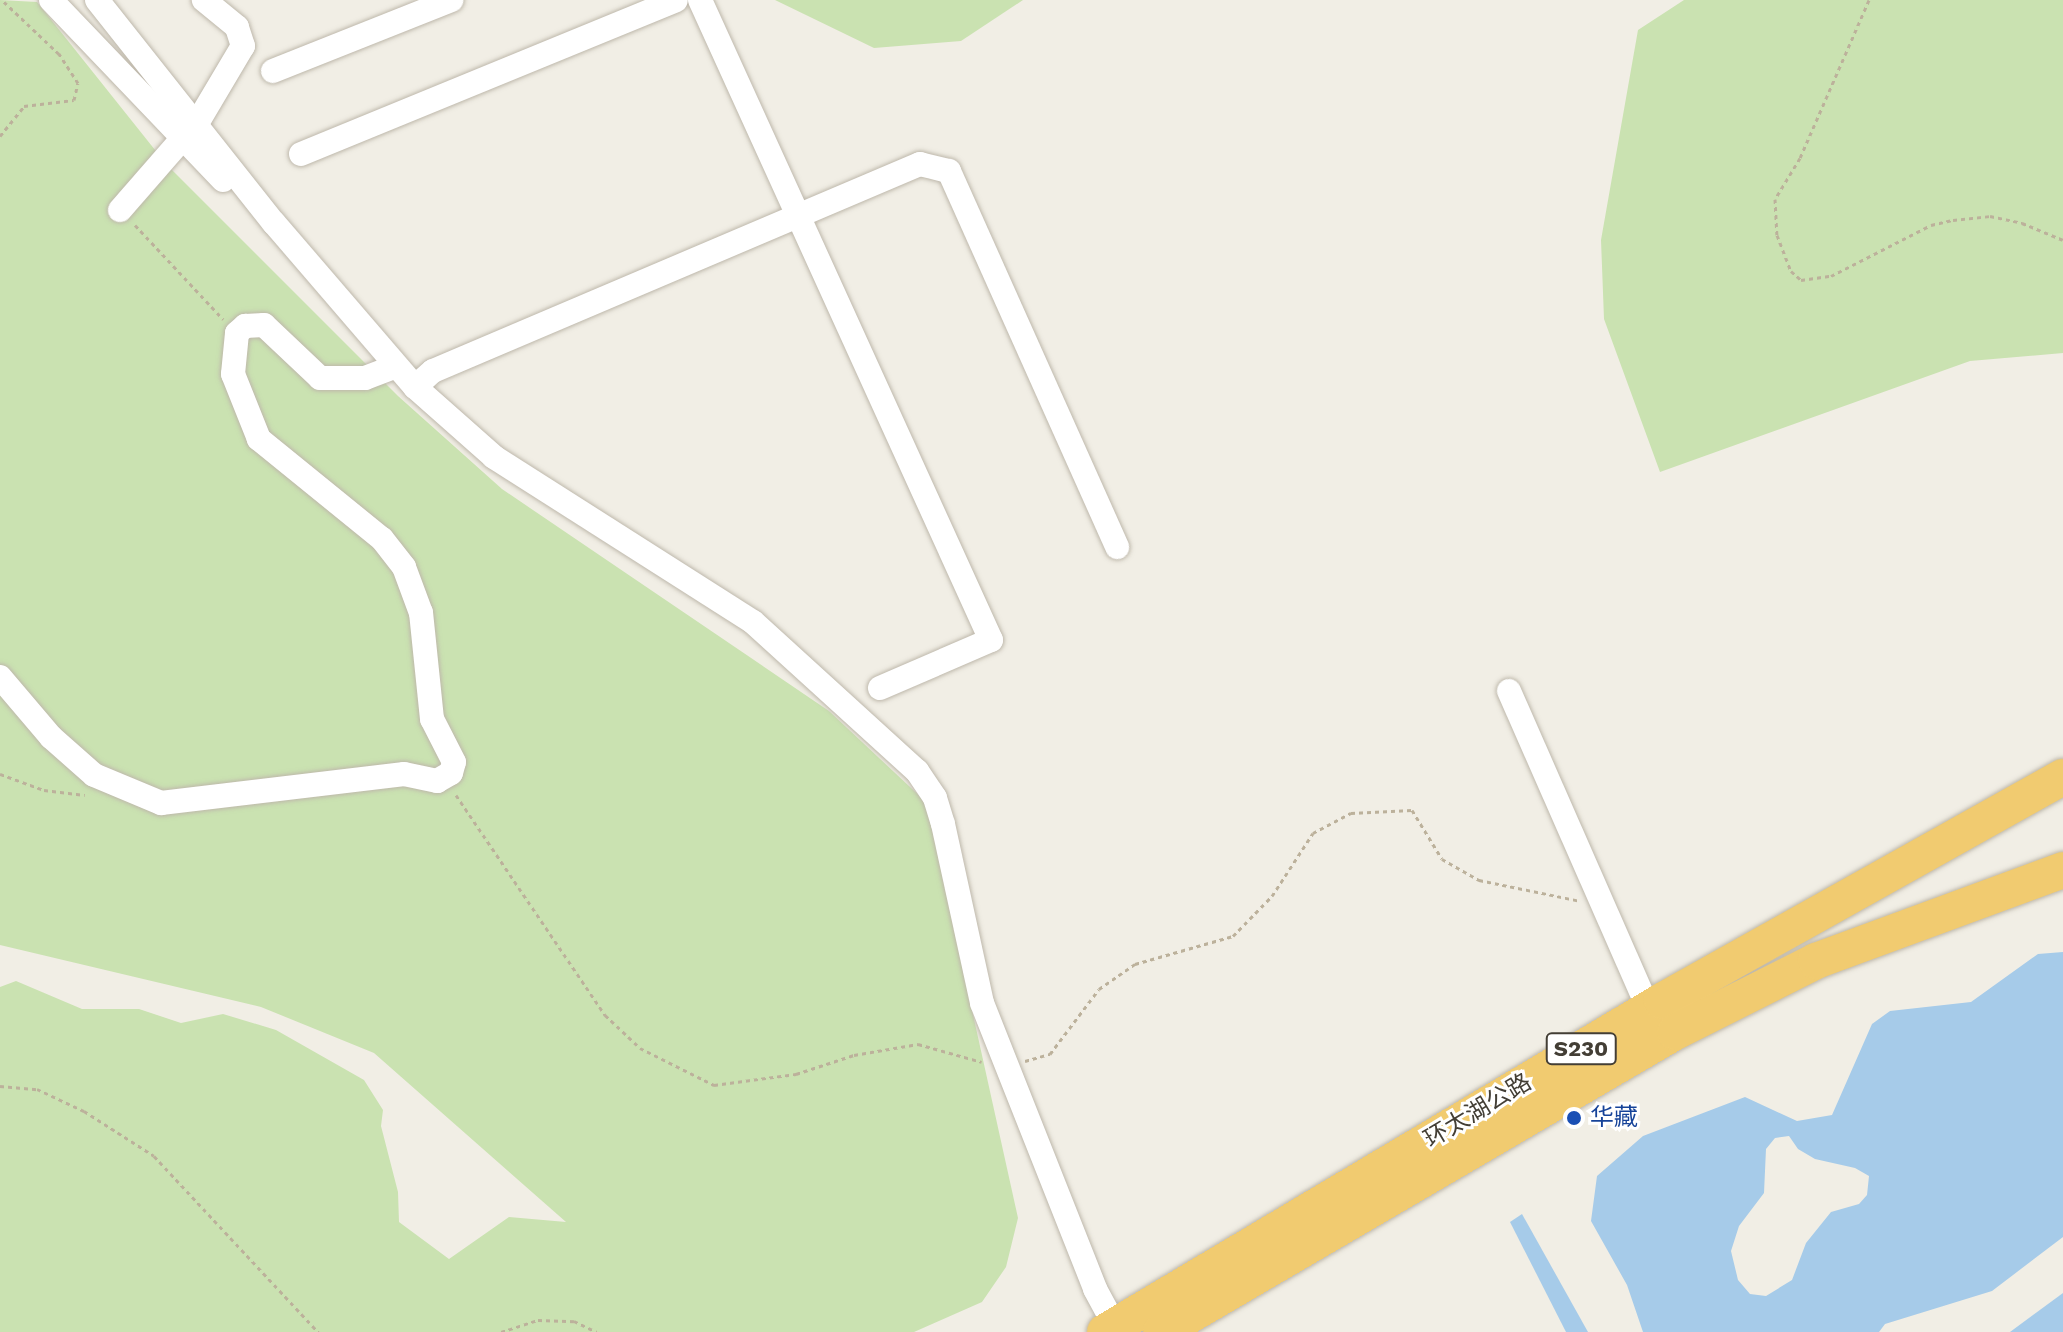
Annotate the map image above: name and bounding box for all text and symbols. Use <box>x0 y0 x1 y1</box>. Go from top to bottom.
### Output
road number: S230 <box>1545 1031 1617 1067</box>
street label: 环太湖公路 <box>1419 1068 1537 1154</box>
place label: 华藏 <box>1590 1104 1638 1132</box>
marker: 华藏 <box>1565 1109 1583 1127</box>

